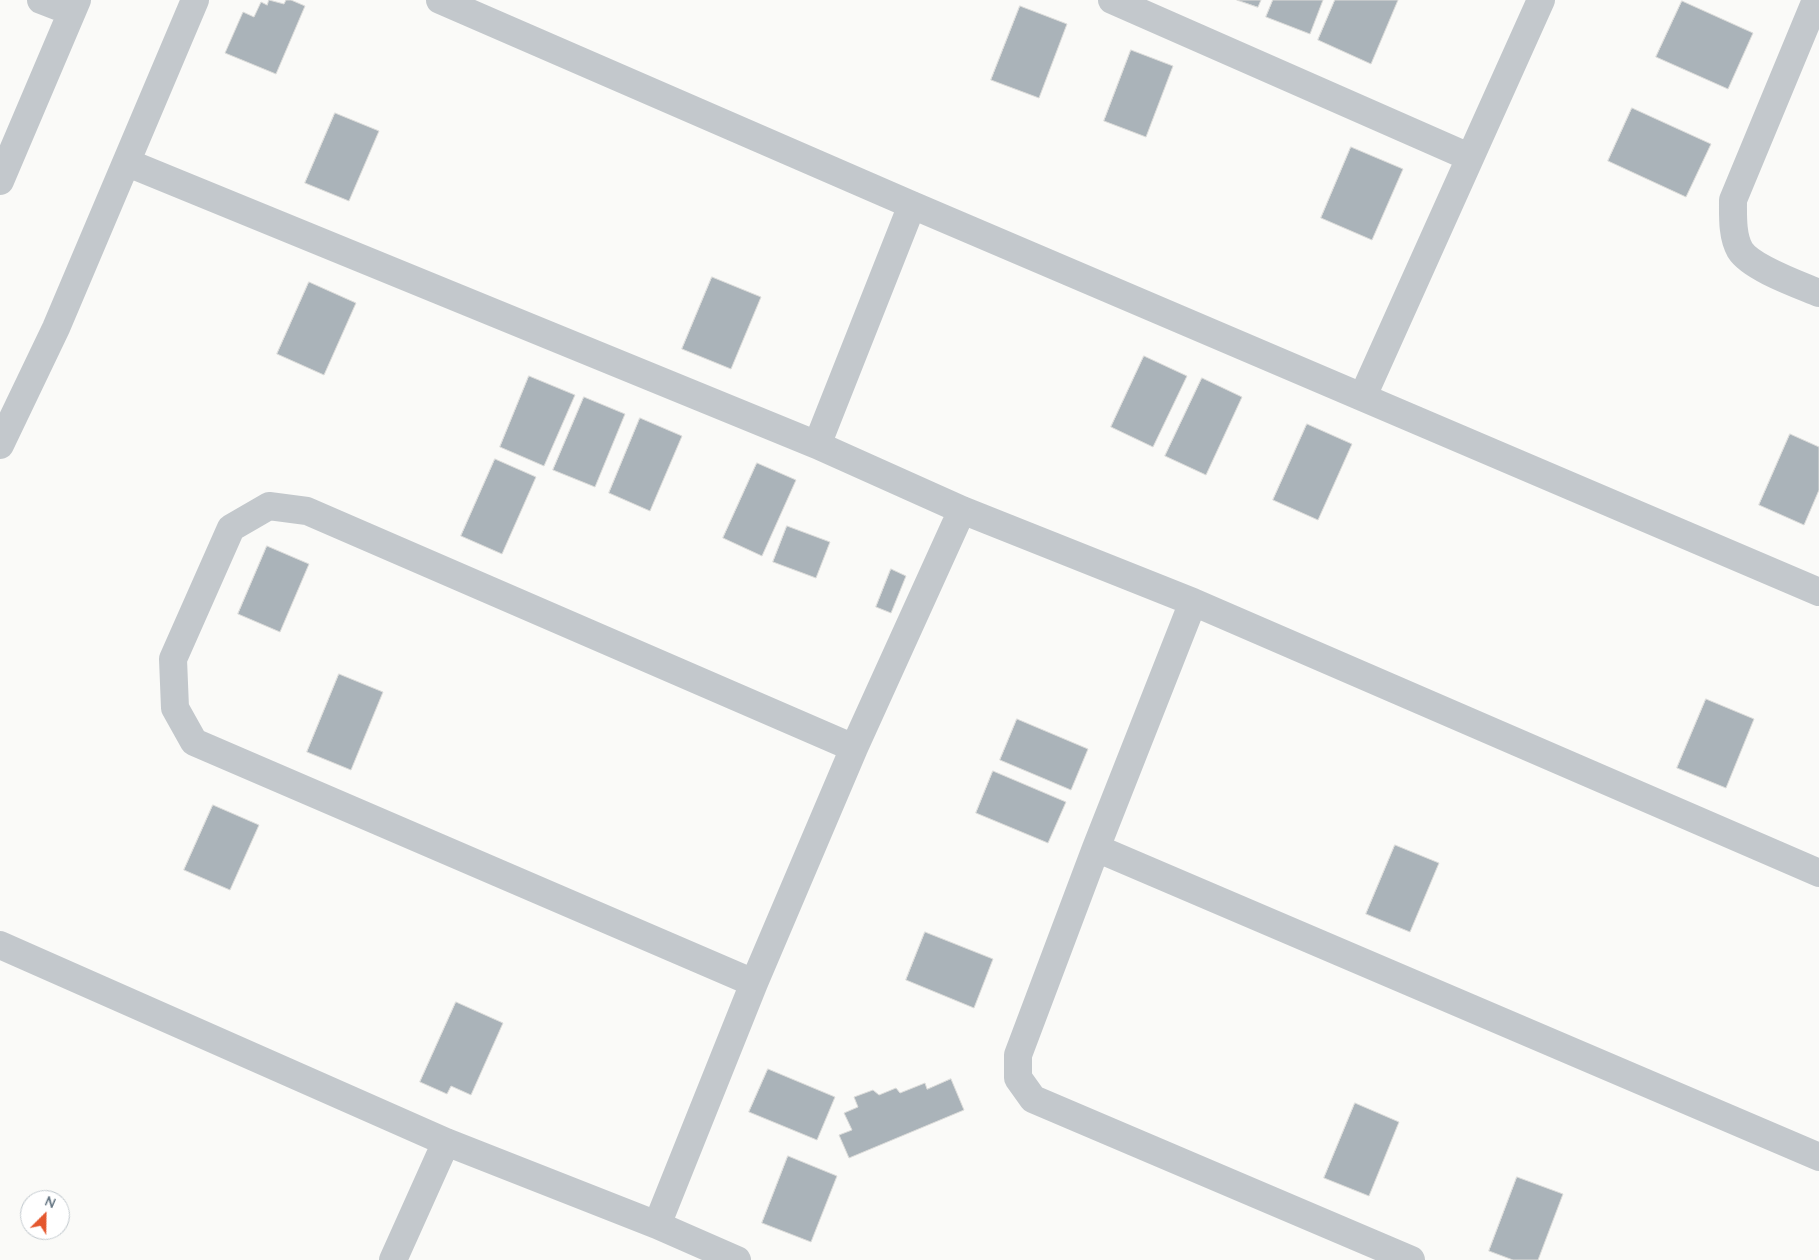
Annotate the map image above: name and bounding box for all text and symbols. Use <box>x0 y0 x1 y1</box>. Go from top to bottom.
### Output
north arrow <box>20 1190 70 1240</box>
text: N <box>42 1192 59 1212</box>

